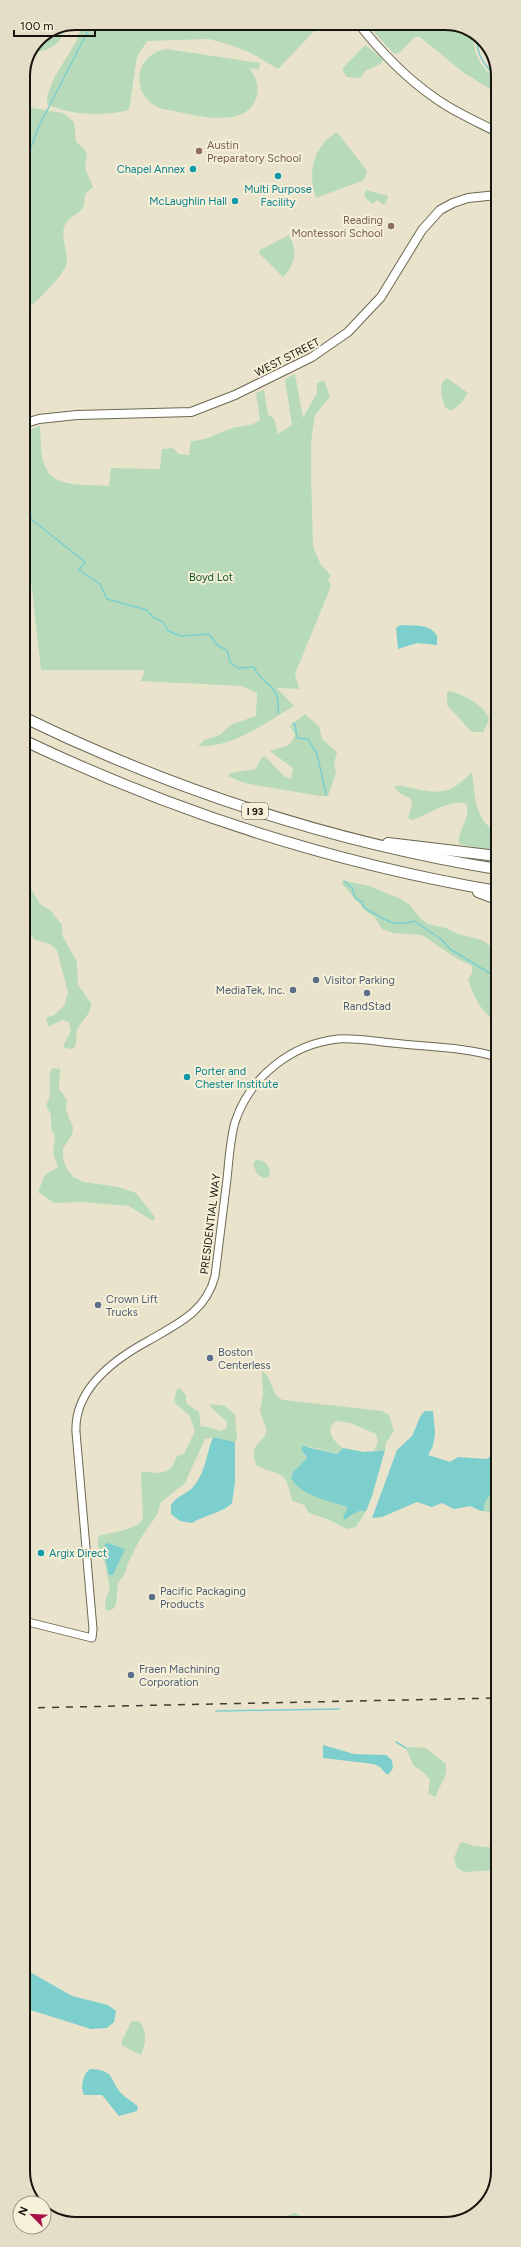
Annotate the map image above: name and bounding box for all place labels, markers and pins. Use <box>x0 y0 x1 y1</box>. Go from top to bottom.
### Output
place label: Austin Preparatory School <box>207 139 301 165</box>
marker: Austin Preparatory School <box>194 146 204 156</box>
place label: Chapel Annex <box>117 163 186 176</box>
marker: Chapel Annex <box>188 164 198 174</box>
marker: Multi Purpose Facility <box>273 171 283 181</box>
place label: Multi Purpose Facility <box>244 183 312 209</box>
place label: McLaughlin Hall <box>149 195 227 208</box>
marker: McLaughlin Hall <box>230 196 240 206</box>
place label: Reading Montessori School <box>291 214 383 240</box>
marker: Reading Montessori School <box>386 221 396 231</box>
place label: Visitor Parking <box>324 974 395 987</box>
marker: Visitor Parking <box>311 975 321 985</box>
place label: MediaTek, Inc. <box>216 984 285 997</box>
marker: MediaTek, Inc. <box>288 985 298 995</box>
marker: RandStad <box>362 988 372 998</box>
place label: RandStad <box>343 1000 391 1013</box>
place label: Porter and Chester Institute <box>195 1065 278 1091</box>
marker: Porter and Chester Institute <box>182 1072 192 1082</box>
place label: Crown Lift Trucks <box>106 1293 158 1319</box>
marker: Crown Lift Trucks <box>93 1300 103 1310</box>
place label: Boston Centerless <box>218 1346 271 1372</box>
marker: Boston Centerless <box>205 1353 215 1363</box>
place label: Argix Direct <box>49 1547 107 1560</box>
marker: Argix Direct <box>36 1548 46 1558</box>
place label: Pacific Packaging Products <box>160 1585 246 1611</box>
marker: Pacific Packaging Products <box>147 1592 157 1602</box>
place label: Fraen Machining Corporation <box>139 1663 220 1689</box>
marker: Fraen Machining Corporation <box>126 1670 136 1680</box>

